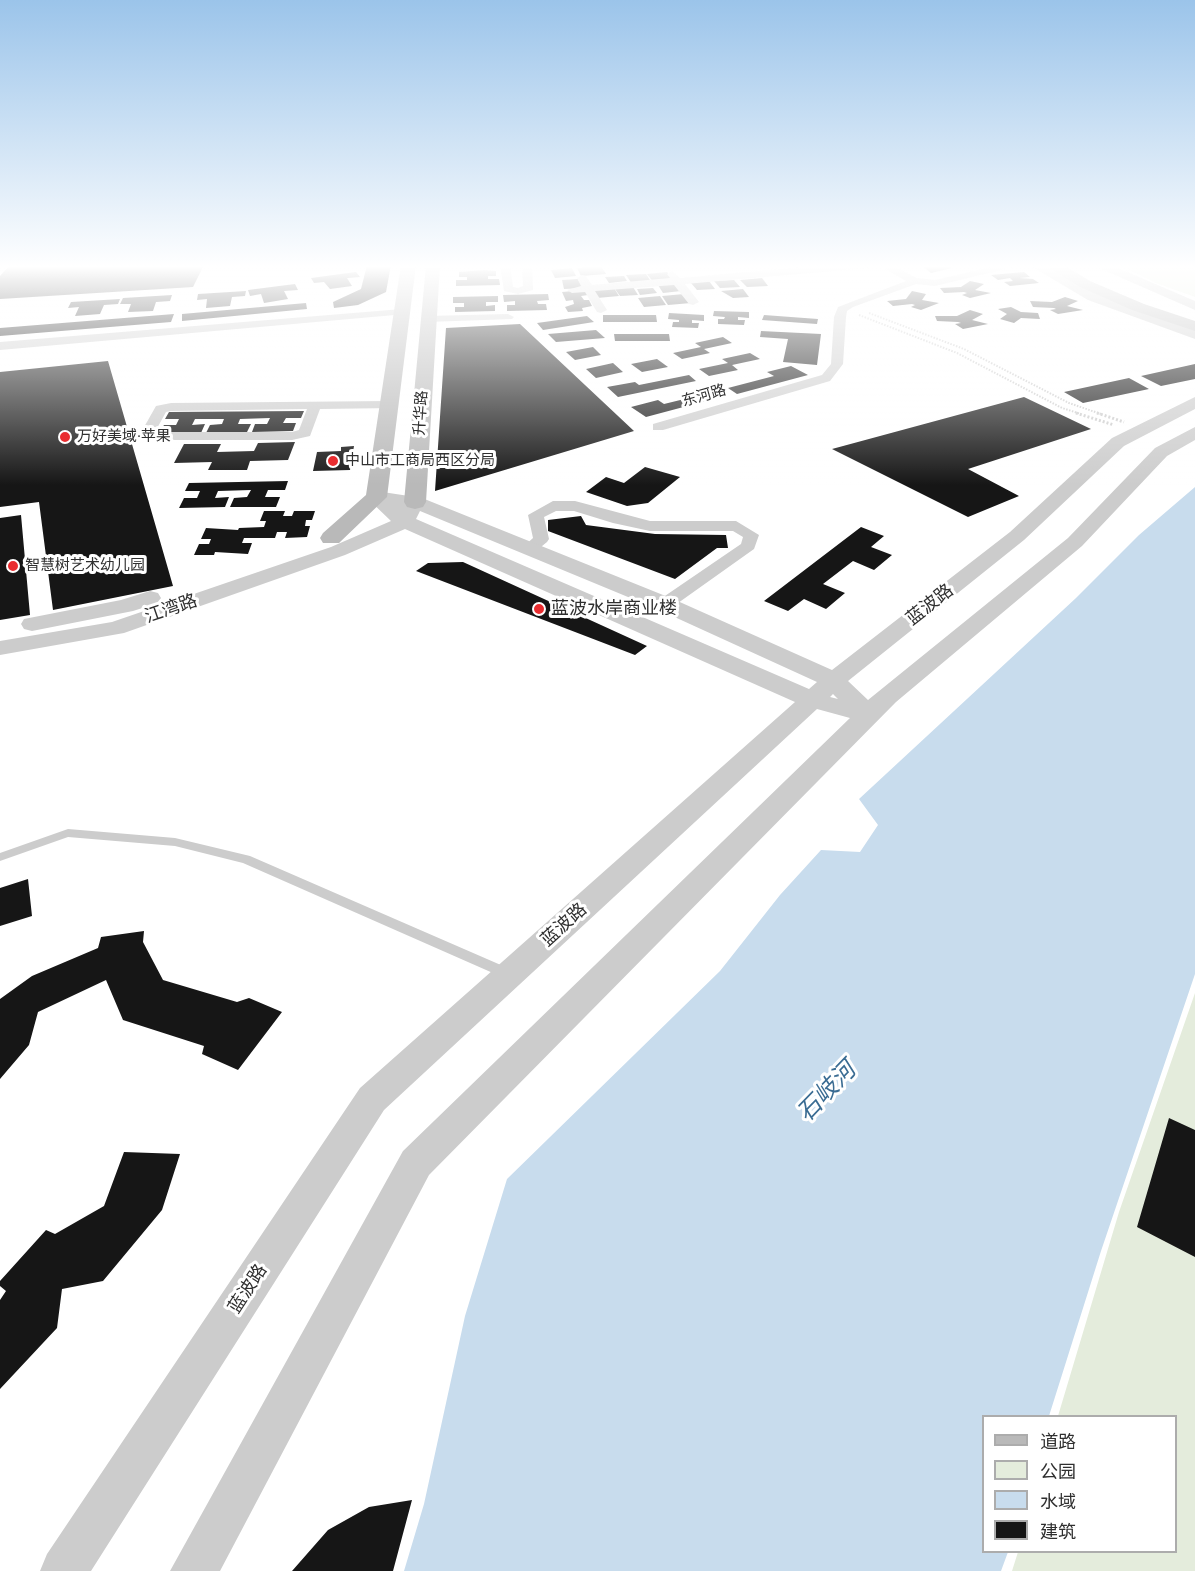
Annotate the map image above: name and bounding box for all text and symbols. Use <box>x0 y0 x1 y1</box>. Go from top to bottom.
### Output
street label: 东河路 <box>680 381 728 411</box>
street label: 升华路 <box>410 390 432 436</box>
place label: 万好美域·苹果 <box>77 428 171 446</box>
marker: 万好美域·苹果 <box>58 430 72 444</box>
place label: 中山市工商局西区分局 <box>345 452 495 470</box>
marker: 中山市工商局西区分局 <box>326 454 340 468</box>
place label: 智慧树艺术幼儿园 <box>25 557 145 575</box>
marker: 智慧树艺术幼儿园 <box>6 559 20 573</box>
street label: 蓝波路 <box>902 580 958 630</box>
street label: 江湾路 <box>142 590 200 628</box>
place label: 蓝波水岸商业楼 <box>551 598 677 620</box>
marker: 蓝波水岸商业楼 <box>532 602 546 616</box>
street label: 蓝波路 <box>537 899 591 951</box>
water label: 石岐河 <box>792 1056 862 1128</box>
street label: 蓝波路 <box>224 1260 272 1318</box>
legend <box>982 1415 1177 1553</box>
text: 道路 <box>1040 1430 1076 1453</box>
text: 公园 <box>1040 1460 1076 1483</box>
text: 水域 <box>1040 1490 1076 1513</box>
text: 建筑 <box>1040 1520 1076 1543</box>

